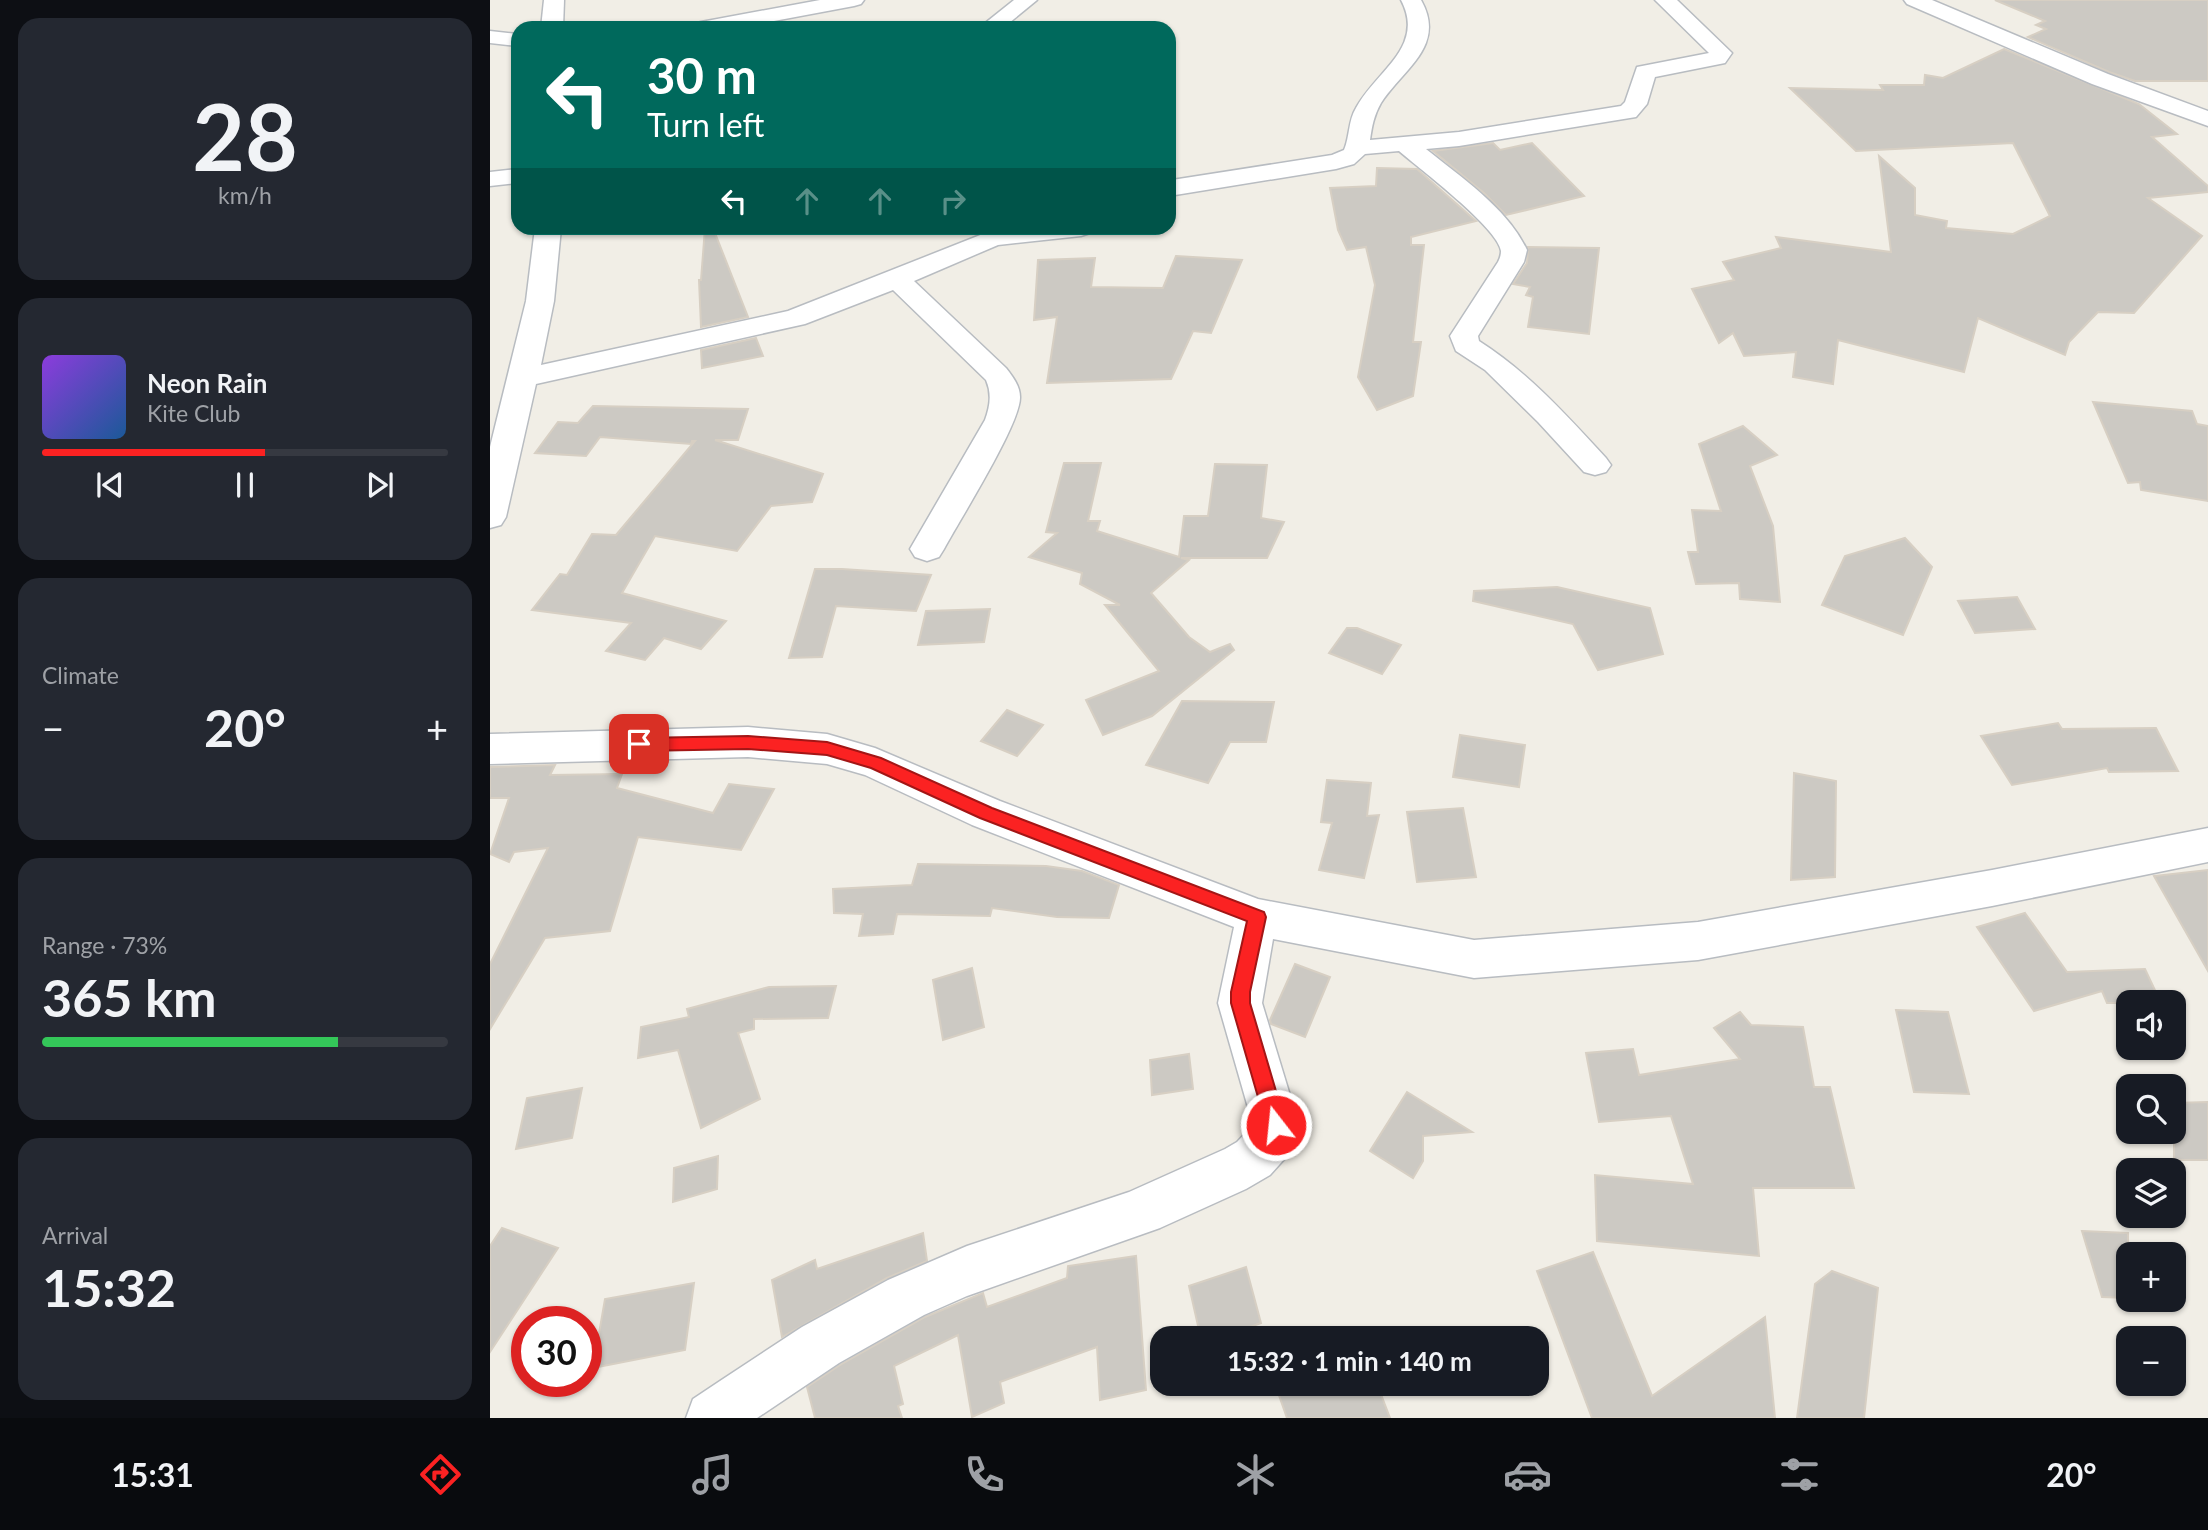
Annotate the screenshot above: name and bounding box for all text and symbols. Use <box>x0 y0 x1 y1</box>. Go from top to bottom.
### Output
text: 30 m <box>647 46 757 104</box>
icon: left <box>532 49 623 140</box>
text: 28 <box>192 81 298 190</box>
text: Turn left <box>647 105 764 144</box>
text: km/h <box>218 181 272 209</box>
icon: left <box>715 182 753 220</box>
icon: ahead <box>788 182 826 220</box>
icon: ahead <box>861 182 899 220</box>
icon: right <box>934 182 972 220</box>
text: Neon Rain <box>147 367 267 399</box>
text: Kite Club <box>147 399 240 427</box>
icon: previous <box>91 466 129 504</box>
icon: pause <box>226 466 264 504</box>
icon: next <box>361 466 399 504</box>
text: Climate <box>42 661 119 689</box>
text: 20° <box>204 696 286 758</box>
text: − <box>42 705 64 751</box>
text: + <box>426 705 448 751</box>
pin <box>609 714 669 774</box>
icon: arrive <box>620 725 658 763</box>
text: Range · 73% <box>42 931 167 959</box>
text: 365 km <box>42 966 216 1028</box>
map controls <box>2116 990 2186 1396</box>
button: sound <box>2116 990 2186 1060</box>
button: search <box>2116 1074 2186 1144</box>
position arrow <box>1239 1088 1313 1162</box>
button: layers <box>2116 1158 2186 1228</box>
text: Arrival <box>42 1221 108 1249</box>
button: + <box>2116 1242 2186 1312</box>
text: 15:32 <box>42 1256 176 1318</box>
speed limit sign: 30 <box>511 1306 602 1397</box>
button: − <box>2116 1326 2186 1396</box>
text: 15:32 · 1 min · 140 m <box>1227 1345 1472 1377</box>
icon: directions <box>416 1450 465 1499</box>
icon: music <box>688 1450 737 1499</box>
icon: phone <box>960 1450 1009 1499</box>
icon: climate <box>1231 1450 1280 1499</box>
icon: car <box>1503 1450 1552 1499</box>
icon: filters <box>1775 1450 1824 1499</box>
text: 15:31 <box>111 1455 194 1494</box>
text: 20° <box>2046 1455 2097 1494</box>

